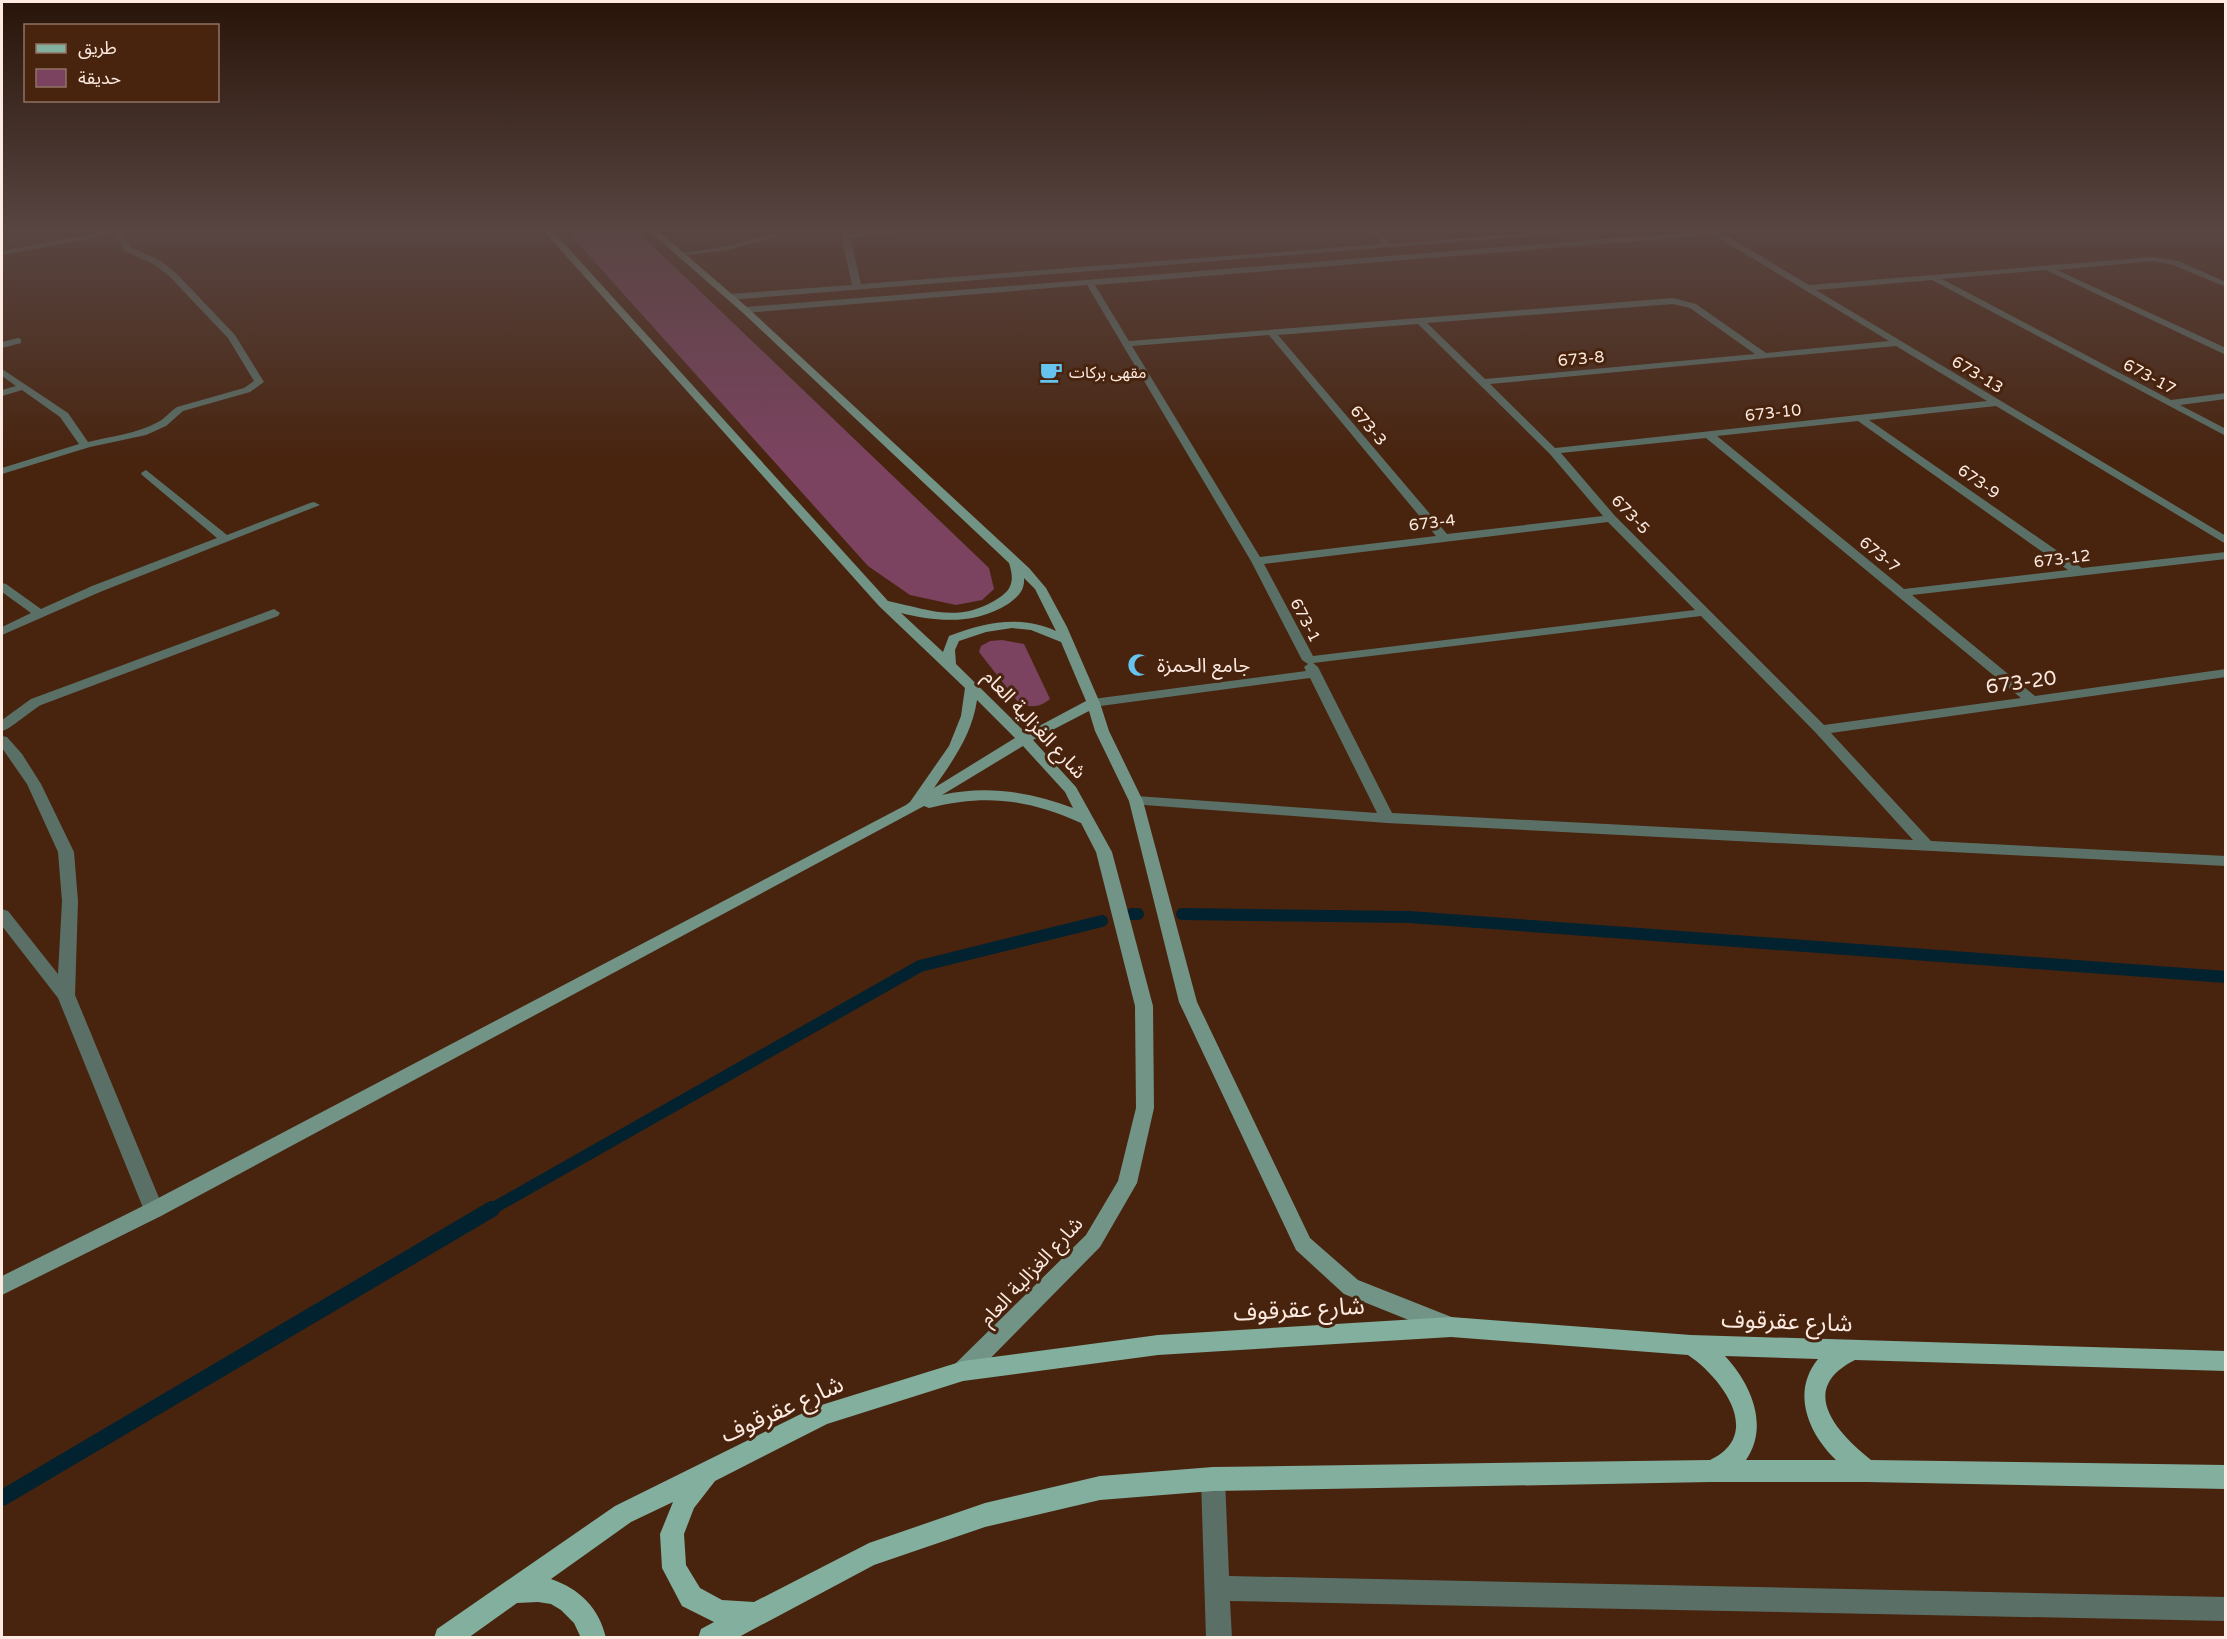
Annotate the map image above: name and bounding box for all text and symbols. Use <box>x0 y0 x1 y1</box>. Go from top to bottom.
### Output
legend <box>24 24 219 102</box>
text: طريق <box>78 37 117 59</box>
text: حديقة <box>78 67 121 89</box>
street label: 673-8 <box>1557 347 1605 371</box>
street label: 673-13 <box>1948 352 2007 398</box>
street label: 673-17 <box>2120 355 2179 399</box>
cafe icon: مقهى بركات <box>1038 359 1064 385</box>
place label: مقهى بركات <box>1069 363 1147 383</box>
street label: 673-10 <box>1744 400 1802 426</box>
street label: 673-3 <box>1346 401 1391 450</box>
street label: 673-9 <box>1954 460 2003 503</box>
street label: 673-5 <box>1607 491 1654 538</box>
street label: 673-4 <box>1408 510 1457 536</box>
street label: 673-7 <box>1855 532 1904 577</box>
street label: 673-12 <box>2033 546 2092 572</box>
street label: 673-1 <box>1286 595 1325 646</box>
mosque icon: جامع الحمزة <box>1126 652 1152 678</box>
place label: جامع الحمزة <box>1157 654 1250 680</box>
street label: شارع الغزالية العام <box>976 665 1091 785</box>
street label: 673-20 <box>1984 666 2058 700</box>
street label: شارع الغزالية العام <box>975 1212 1090 1332</box>
street label: شارع عقرقوف <box>1233 1292 1366 1329</box>
street label: شارع عقرقوف <box>1721 1305 1853 1340</box>
street label: شارع عقرقوف <box>716 1369 849 1451</box>

